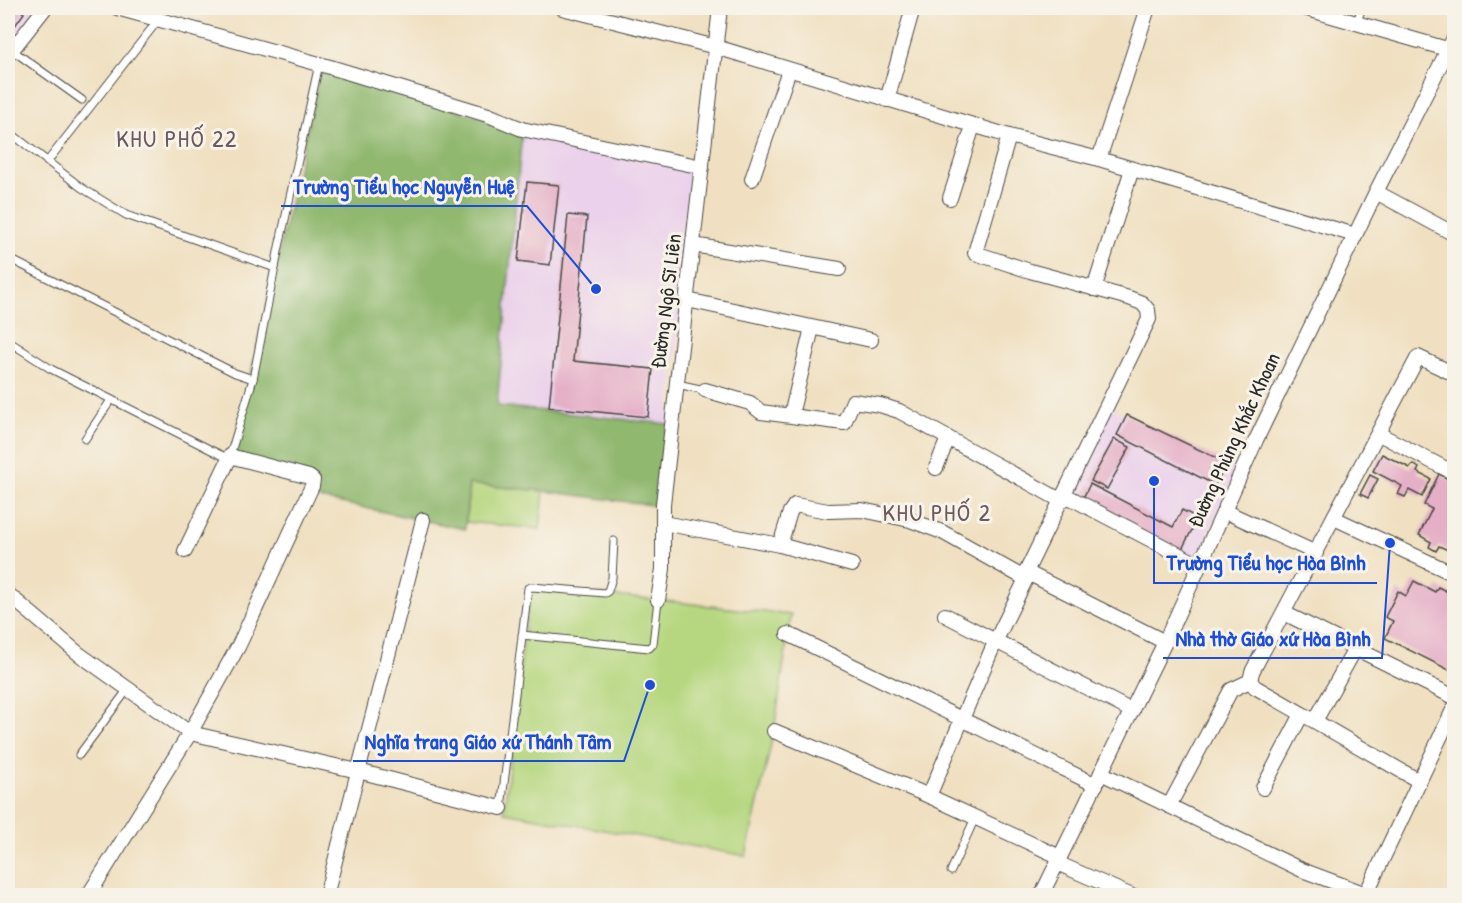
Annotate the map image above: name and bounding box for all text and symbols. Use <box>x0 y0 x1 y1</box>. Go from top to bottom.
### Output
district label: KHU PHỐ 22 <box>116 122 238 154</box>
callout: Trường Tiểu học Nguyễn Huệ <box>281 166 527 206</box>
text: Trường Tiểu học Nguyễn Huệ <box>292 171 515 202</box>
street label: Đường Ngô Sĩ Liên <box>643 232 688 370</box>
street label: Đường Phùng Khắc Khoan <box>1180 348 1287 532</box>
district label: KHU PHỐ 2 <box>883 496 991 528</box>
callout: Trường Tiểu học Hòa Bình <box>1154 543 1377 583</box>
text: Trường Tiểu học Hòa Bình <box>1166 547 1366 578</box>
callout: Nhà thờ Giáo xứ Hòa Bình <box>1163 618 1382 658</box>
text: Nhà thờ Giáo xứ Hòa Bình <box>1175 623 1371 653</box>
callout: Nghĩa trang Giáo xứ Thánh Tâm <box>353 721 624 761</box>
text: Nghĩa trang Giáo xứ Thánh Tâm <box>365 726 611 757</box>

